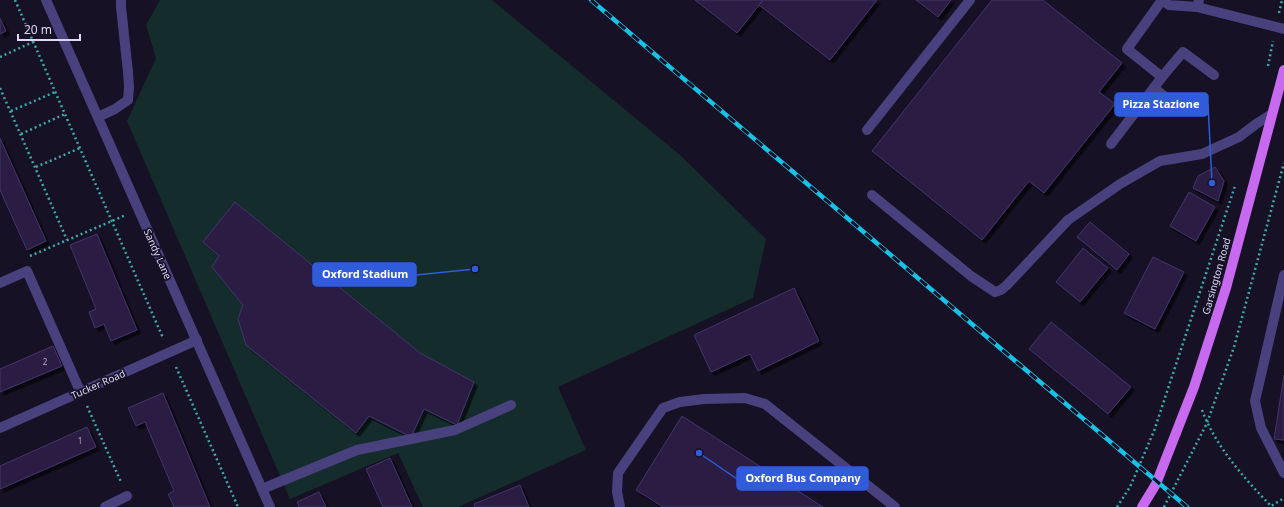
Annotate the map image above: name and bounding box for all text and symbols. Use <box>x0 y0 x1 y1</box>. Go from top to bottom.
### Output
scale bar <box>18 16 80 42</box>
text: 20 m <box>24 21 52 38</box>
callout: Pizza Stazione <box>1115 93 1208 116</box>
text: Pizza Stazione <box>1122 96 1200 111</box>
street label: Sandy Lane <box>141 227 175 282</box>
street label: Garsington Road <box>1198 236 1234 316</box>
callout: Oxford Stadium <box>313 263 416 286</box>
text: Oxford Stadium <box>322 266 408 281</box>
house number: 2 <box>43 356 48 367</box>
street label: Tucker Road <box>69 366 127 402</box>
house number: 1 <box>78 435 82 446</box>
callout: Oxford Bus Company <box>737 467 868 490</box>
text: Oxford Bus Company <box>745 470 861 485</box>

